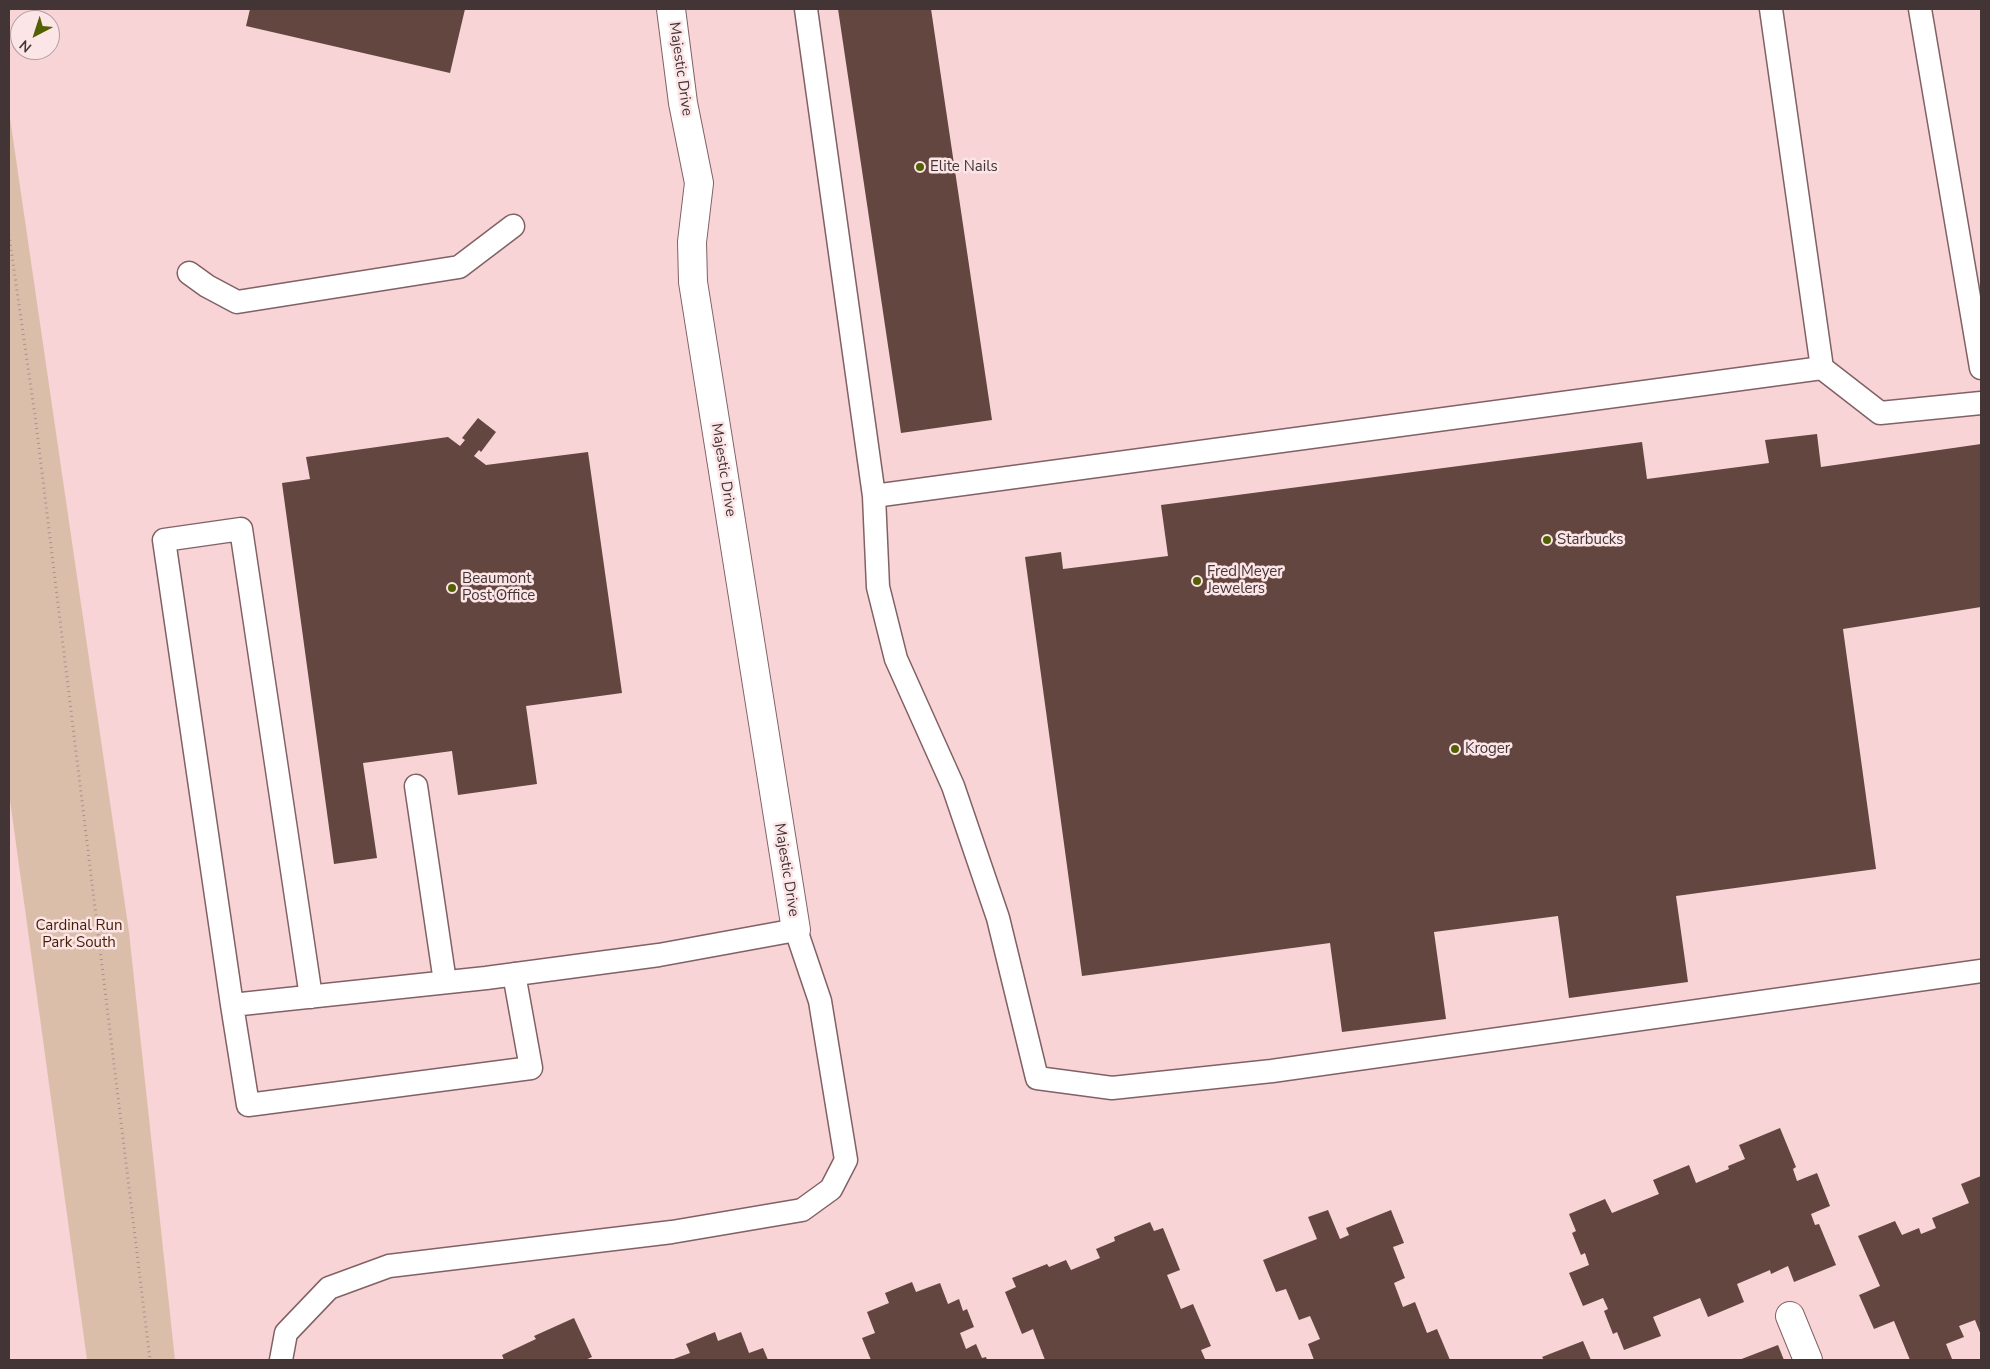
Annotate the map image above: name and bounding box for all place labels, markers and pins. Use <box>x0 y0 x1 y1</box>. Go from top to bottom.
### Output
place label: Elite Nails <box>930 158 998 176</box>
marker: Elite Nails <box>914 161 926 173</box>
place label: Starbucks <box>1557 531 1623 549</box>
marker: Starbucks <box>1541 534 1553 546</box>
place label: Fred Meyer Jewelers <box>1207 563 1283 598</box>
place label: Beaumont Post Office <box>462 570 535 605</box>
marker: Fred Meyer Jewelers <box>1191 575 1203 587</box>
marker: Beaumont Post Office <box>446 582 458 594</box>
place label: Kroger <box>1465 740 1510 758</box>
marker: Kroger <box>1449 743 1461 755</box>

